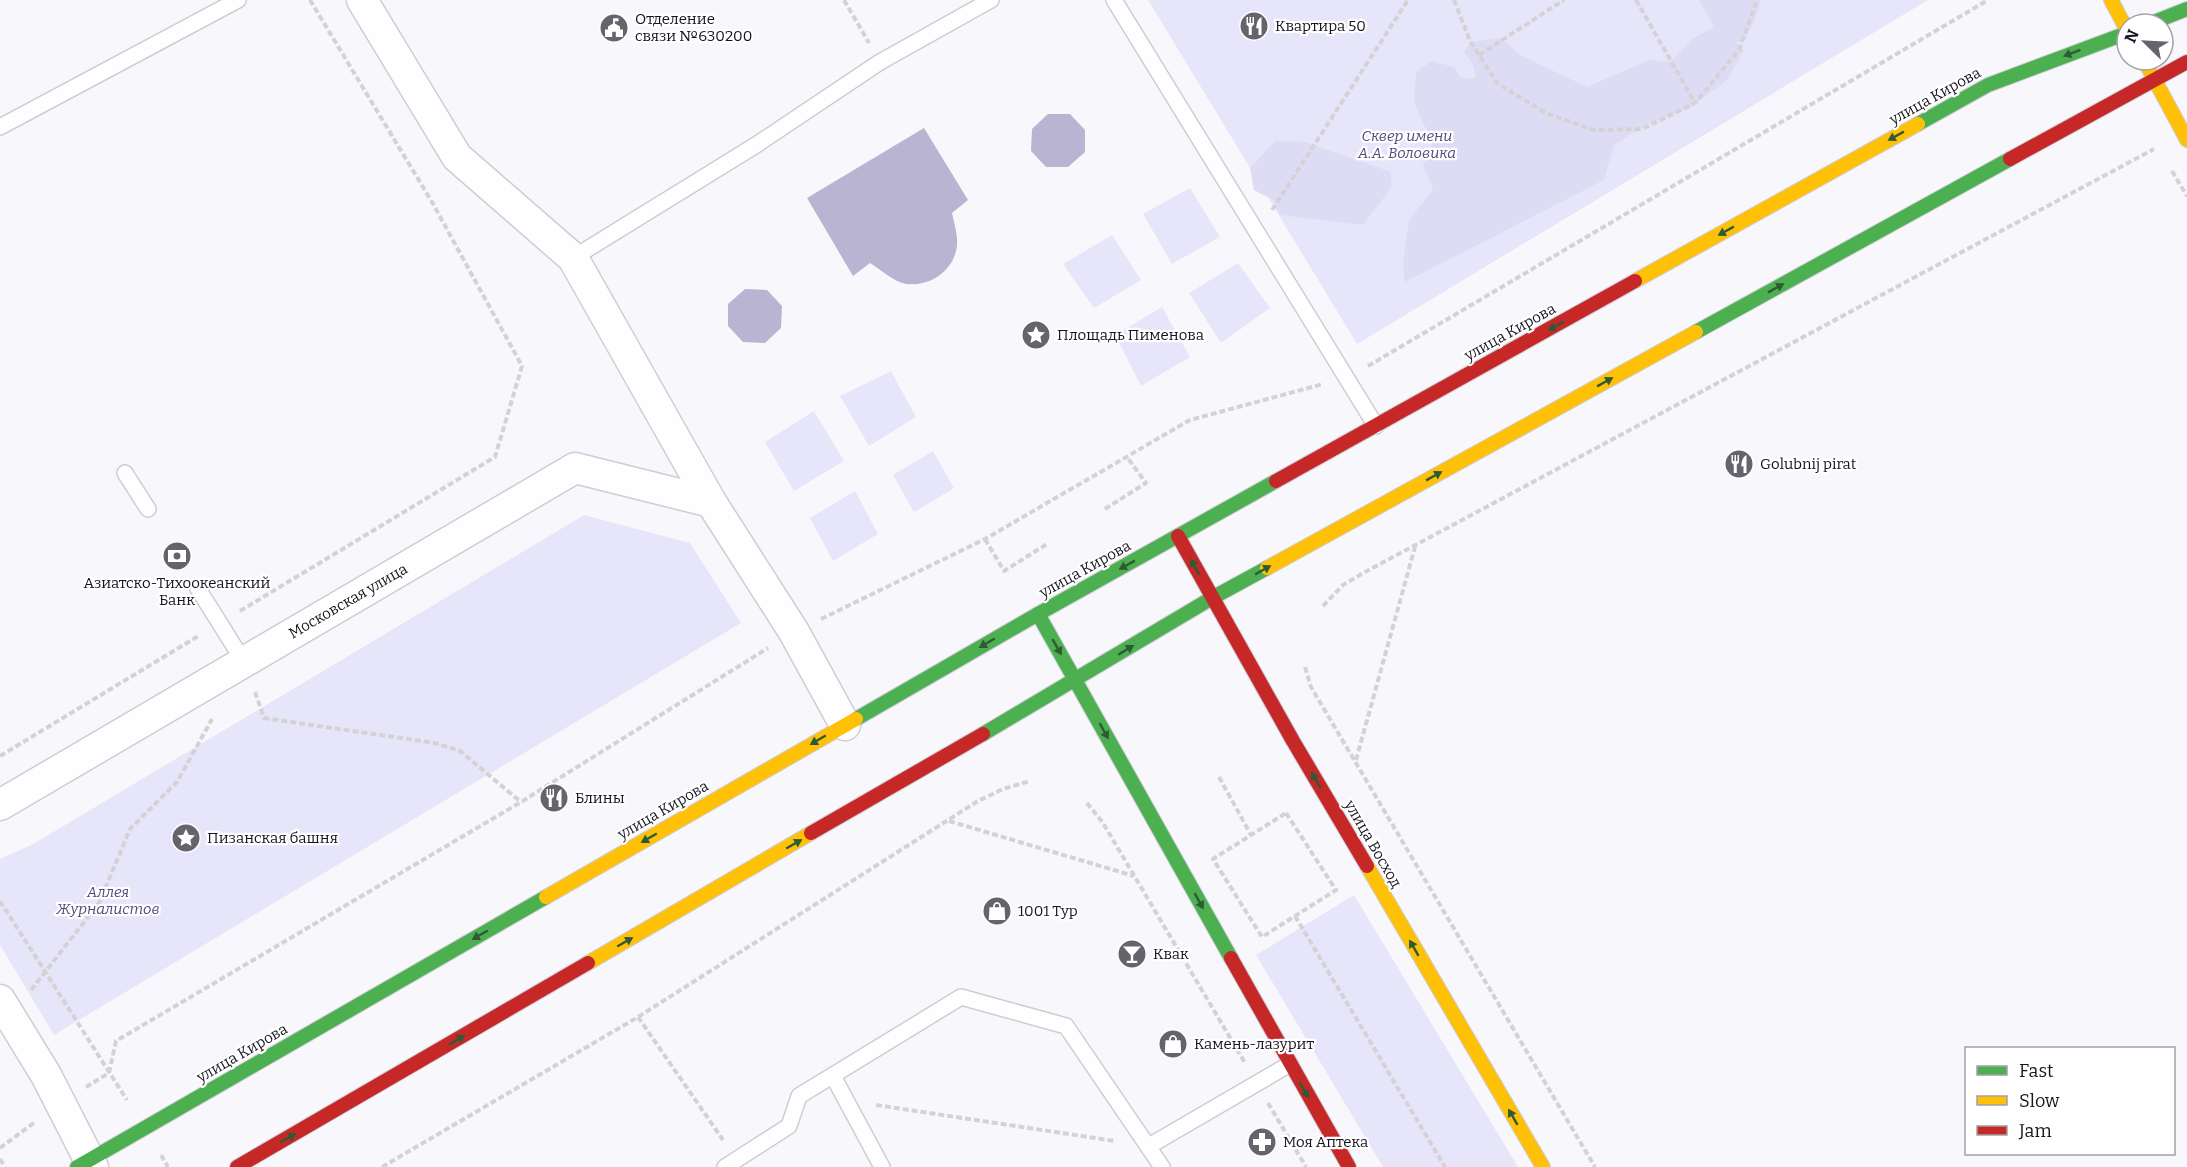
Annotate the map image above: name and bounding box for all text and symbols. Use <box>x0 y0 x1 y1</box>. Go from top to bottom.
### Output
place label: Отделение связи №630200 <box>635 10 752 45</box>
restaurant icon: Квартира 50 <box>1238 10 1270 42</box>
public building icon: Отделение связи №630200 <box>598 12 630 44</box>
north arrow <box>2115 12 2175 72</box>
place label: Квартира 50 <box>1275 17 1366 35</box>
text: N <box>2121 27 2143 46</box>
one-way arrow <box>2063 49 2081 59</box>
street label: улица Кирова <box>1885 63 1984 129</box>
park label: Cквер имени А.А. Воловика <box>1357 127 1456 162</box>
one-way arrow <box>1887 131 1904 141</box>
one-way arrow <box>1717 226 1734 236</box>
one-way arrow <box>1768 283 1785 293</box>
street label: улица Кирова <box>1460 299 1559 365</box>
place icon: Площадь Пименова <box>1020 319 1052 351</box>
one-way arrow <box>1547 321 1564 331</box>
place label: Площадь Пименова <box>1057 326 1204 344</box>
one-way arrow <box>1597 377 1614 387</box>
restaurant icon: Golubnij pirat <box>1723 448 1755 480</box>
place label: Golubnij pirat <box>1760 455 1857 473</box>
one-way arrow <box>1426 471 1443 481</box>
street label: улица Кирова <box>1035 536 1134 602</box>
bank icon: Азиатско-Тихоокеанский Банк <box>161 540 193 572</box>
one-way arrow <box>1190 558 1200 575</box>
street label: Московская улица <box>285 560 411 642</box>
one-way arrow <box>1118 560 1135 570</box>
one-way arrow <box>1255 565 1272 575</box>
place label: Азиатско-Тихоокеанский Банк <box>84 574 270 609</box>
one-way arrow <box>979 638 995 649</box>
one-way arrow <box>1051 639 1062 655</box>
one-way arrow <box>1118 644 1134 655</box>
one-way arrow <box>1099 723 1109 740</box>
one-way arrow <box>810 735 826 746</box>
one-way arrow <box>1311 771 1321 788</box>
street label: улица Кирова <box>614 777 712 844</box>
restaurant icon: Блины <box>538 782 570 814</box>
place label: Блины <box>575 789 625 807</box>
street label: улица Восход <box>1340 796 1405 891</box>
place icon: Пизанская башня <box>170 822 202 854</box>
place label: Пизанская башня <box>207 829 338 847</box>
one-way arrow <box>641 832 657 843</box>
one-way arrow <box>786 839 803 849</box>
park label: Аллея Журналистов <box>55 883 160 918</box>
one-way arrow <box>1194 893 1204 910</box>
shop icon: 1001 Тур <box>981 895 1013 927</box>
place label: 1001 Тур <box>1018 902 1078 920</box>
one-way arrow <box>471 930 488 940</box>
one-way arrow <box>617 936 633 947</box>
bar icon: Квак <box>1116 938 1148 970</box>
one-way arrow <box>1409 940 1420 956</box>
place label: Квак <box>1153 945 1189 963</box>
street label: улица Кирова <box>193 1020 291 1087</box>
shop icon: Камень-лазурит <box>1157 1028 1189 1060</box>
one-way arrow <box>449 1034 465 1045</box>
place label: Камень-лазурит <box>1194 1035 1314 1053</box>
legend <box>1965 1047 2175 1155</box>
text: Fast <box>2019 1060 2054 1082</box>
one-way arrow <box>1299 1082 1310 1098</box>
text: Slow <box>2019 1090 2060 1112</box>
one-way arrow <box>1508 1108 1518 1125</box>
text: Jam <box>2018 1120 2052 1142</box>
pharmacy icon: Моя Аптека <box>1246 1126 1278 1158</box>
one-way arrow <box>280 1132 296 1143</box>
place label: Моя Аптека <box>1283 1133 1368 1151</box>

